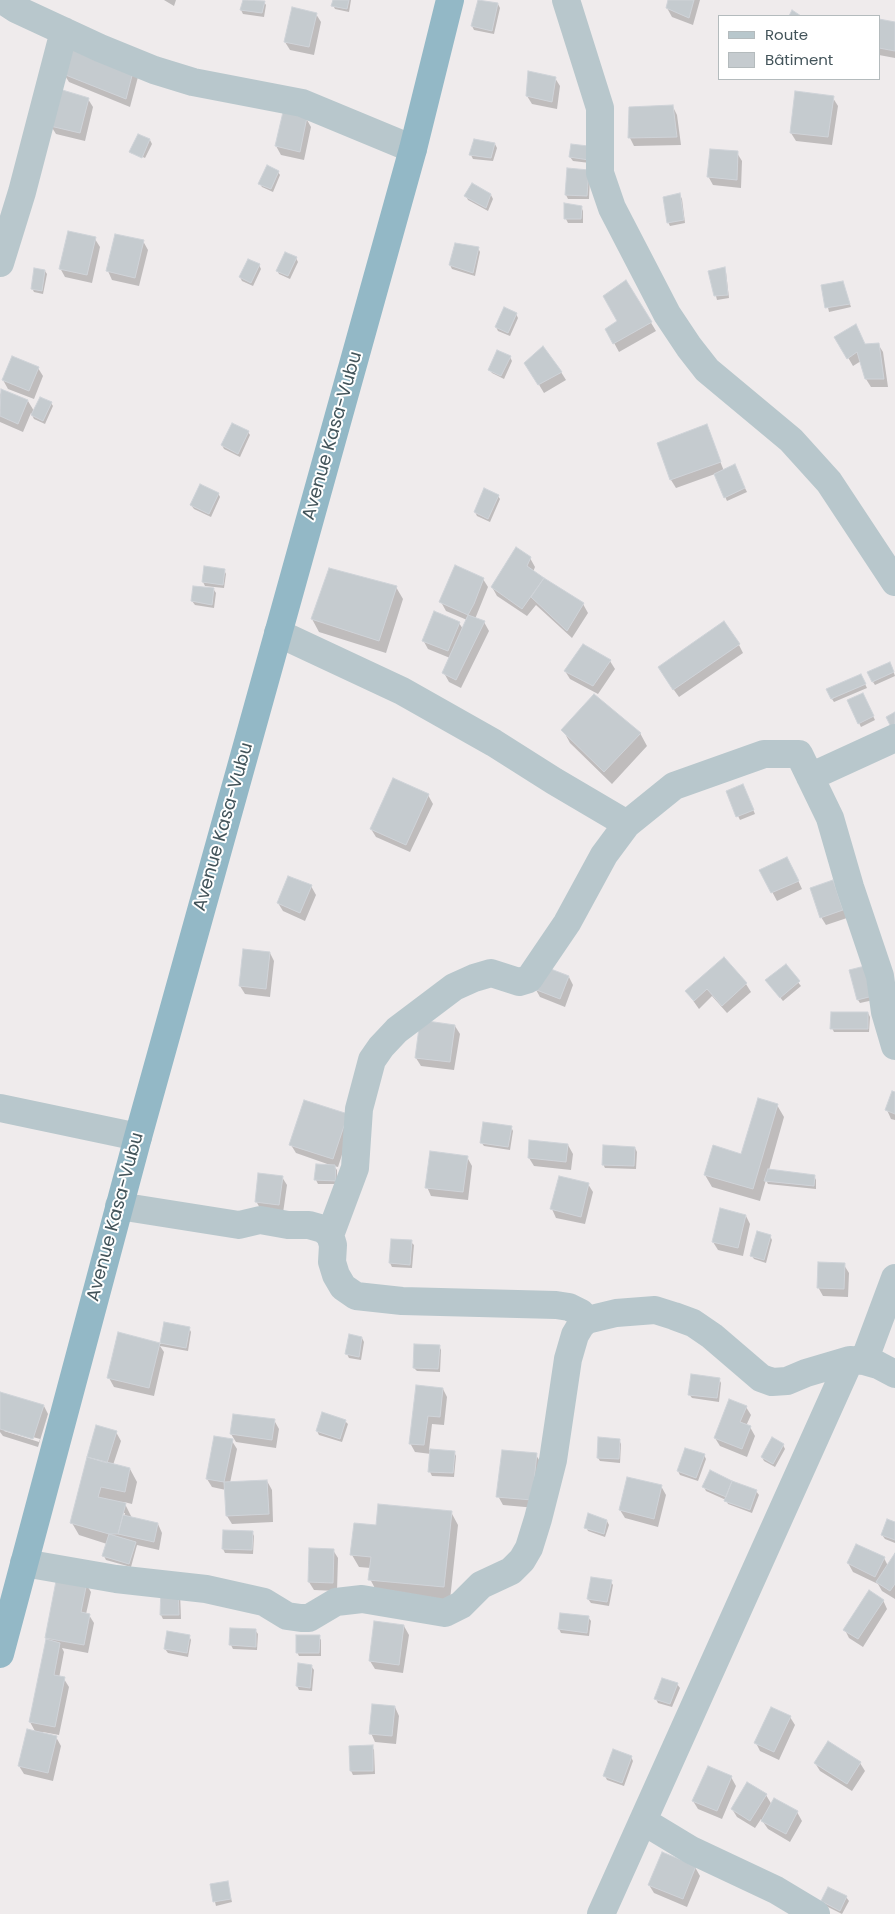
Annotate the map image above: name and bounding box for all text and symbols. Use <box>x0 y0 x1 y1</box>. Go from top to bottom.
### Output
legend <box>718 15 880 80</box>
text: Route <box>765 24 808 45</box>
text: Bâtiment <box>765 49 833 70</box>
street label: Avenue Kasa-Vubu <box>299 349 367 523</box>
street label: Avenue Kasa-Vubu <box>190 740 258 914</box>
street label: Avenue Kasa-Vubu <box>83 1130 149 1304</box>

